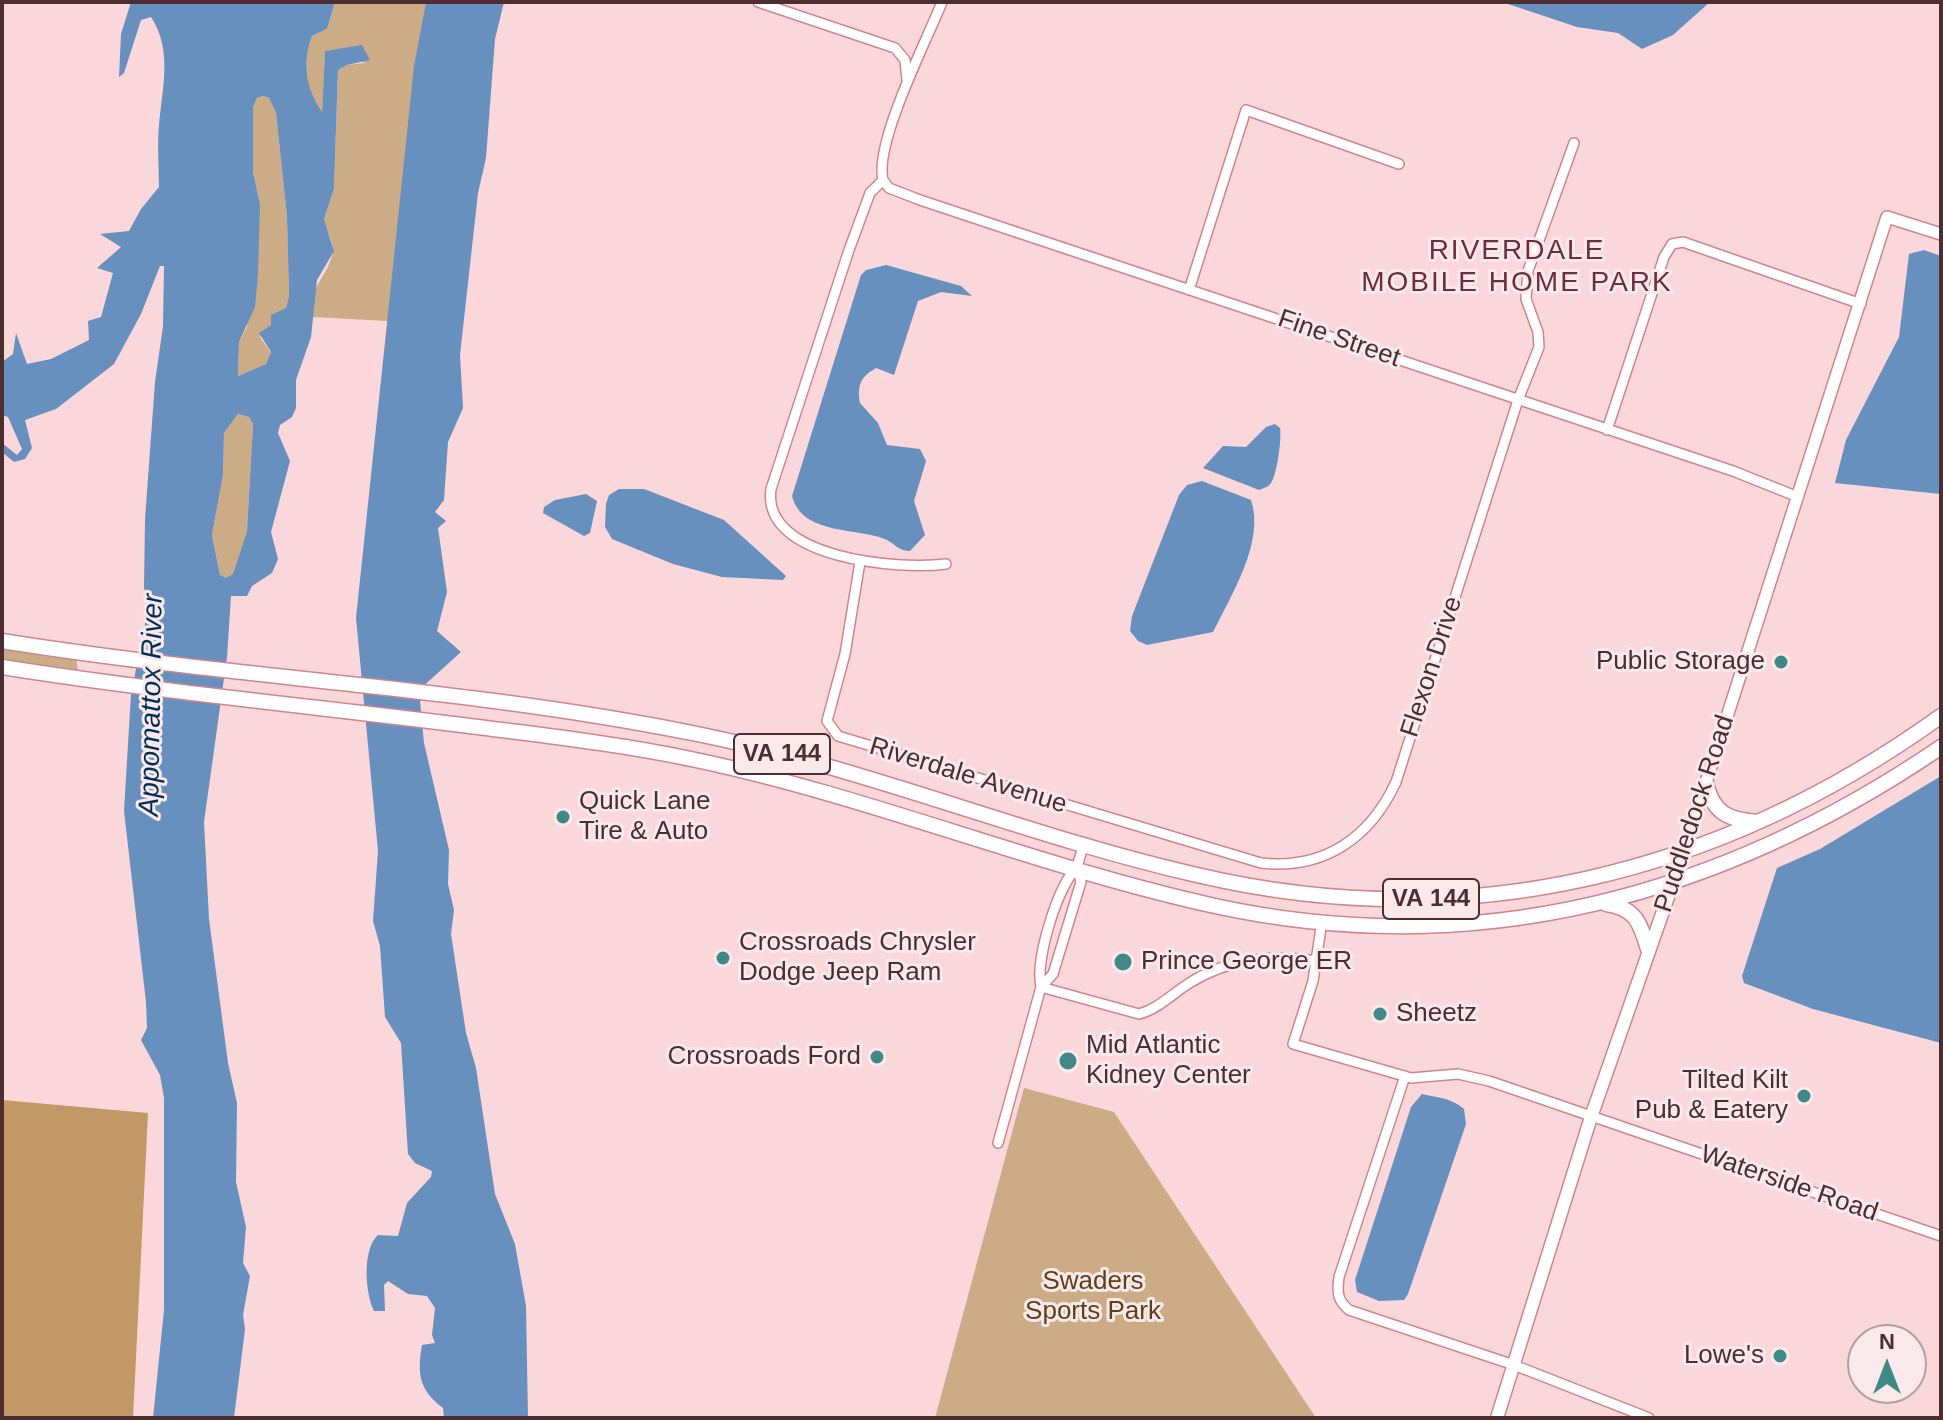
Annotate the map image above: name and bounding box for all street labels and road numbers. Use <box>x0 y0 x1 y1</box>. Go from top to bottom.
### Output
street label: Fine Street <box>1274 304 1404 374</box>
street label: Flexon Drive <box>1395 593 1469 741</box>
street label: Puddledock Road <box>1648 712 1742 916</box>
street label: Riverdale Avenue <box>866 731 1070 821</box>
road number: VA 144 <box>734 734 830 774</box>
road number: VA 144 <box>1383 879 1479 919</box>
street label: Waterside Road <box>1696 1139 1882 1229</box>

